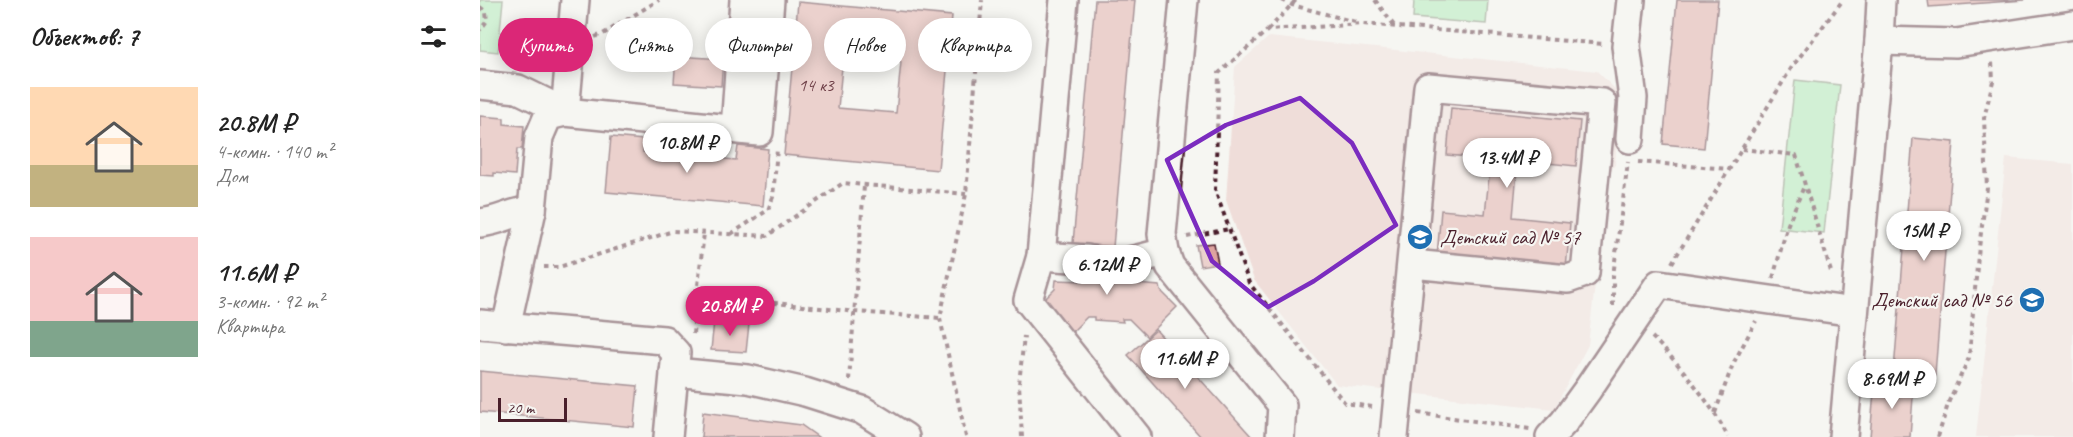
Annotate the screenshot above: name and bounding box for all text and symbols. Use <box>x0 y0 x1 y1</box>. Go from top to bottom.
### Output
chip: Купить <box>498 18 593 72</box>
chip: Снять <box>605 18 693 72</box>
chip: Фильтры <box>705 18 812 72</box>
chip: Новое <box>824 18 906 72</box>
chip: Квартира <box>918 18 1032 72</box>
text: Объектов: 7 <box>30 20 139 53</box>
icon: filters <box>417 20 450 53</box>
house number: 14 к3 <box>798 74 836 96</box>
text: 20.8M ₽ <box>216 106 295 139</box>
icon: home <box>78 111 150 183</box>
pin: 10.8M ₽ <box>632 123 742 174</box>
text: 10.8M ₽ <box>657 130 717 155</box>
pin: 13.4M ₽ <box>1452 138 1562 189</box>
text: 4-комн. · 140 m² <box>216 139 333 164</box>
text: 13.4M ₽ <box>1477 145 1537 170</box>
text: Дом <box>216 164 248 189</box>
pin: 15M ₽ <box>1882 211 1966 262</box>
text: 15M ₽ <box>1900 218 1948 243</box>
school or university icon: Детский сад № 57 <box>1405 222 1435 252</box>
place label: Детский сад № 57 <box>1440 224 1582 250</box>
pin: 6.12M ₽ <box>1052 245 1162 296</box>
text: 6.12M ₽ <box>1076 252 1138 277</box>
text: 11.6M ₽ <box>216 256 295 289</box>
icon: home <box>78 261 150 333</box>
school or university icon: Детский сад № 56 <box>2017 285 2047 315</box>
pin: 20.8M ₽ <box>675 286 785 337</box>
place label: Детский сад № 56 <box>1871 287 2013 313</box>
text: 3-комн. · 92 m² <box>216 289 324 314</box>
text: 20.8M ₽ <box>700 293 760 318</box>
text: Квартира <box>216 314 284 339</box>
pin: 11.6M ₽ <box>1130 339 1240 390</box>
text: 11.6M ₽ <box>1154 346 1216 371</box>
pin: 8.69M ₽ <box>1837 359 1947 410</box>
text: 8.69M ₽ <box>1862 366 1922 391</box>
scale bar <box>498 395 567 422</box>
text: 20 m <box>507 398 534 418</box>

